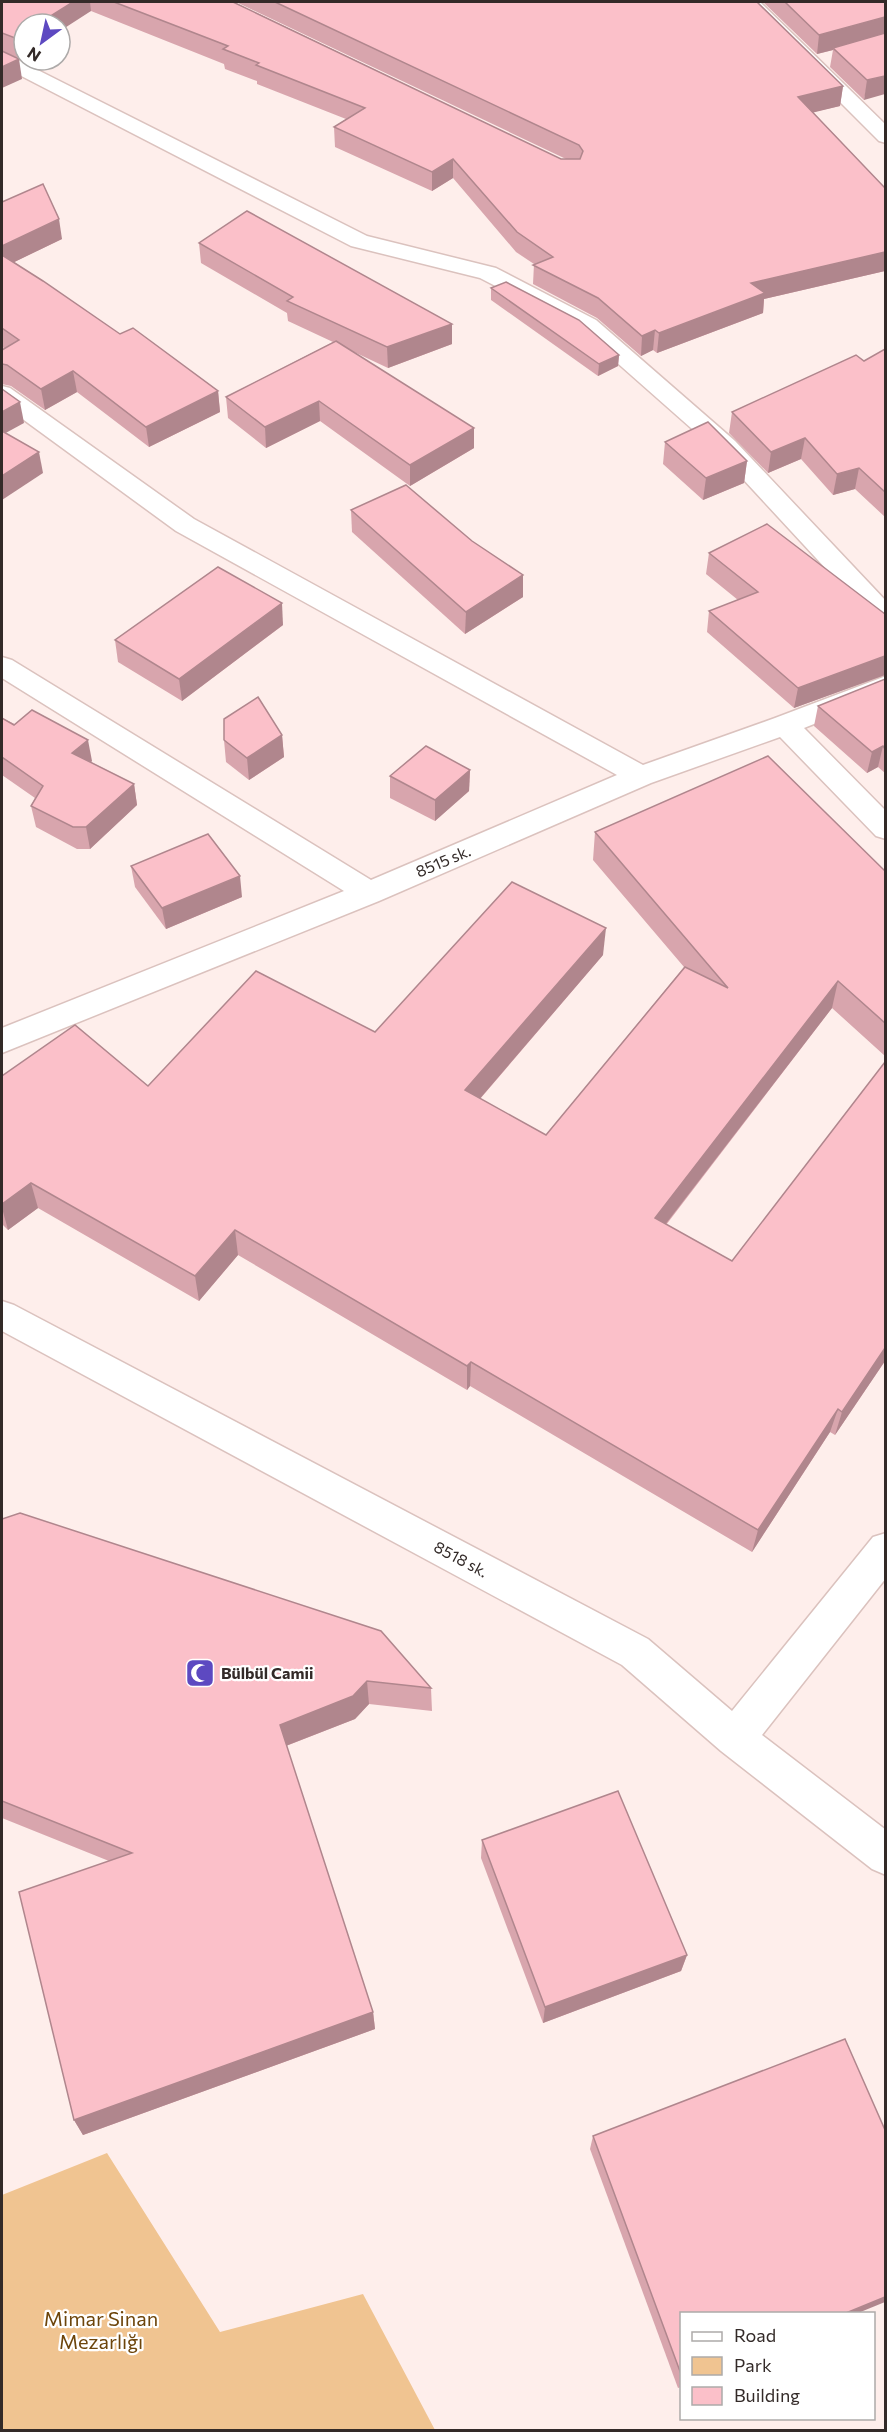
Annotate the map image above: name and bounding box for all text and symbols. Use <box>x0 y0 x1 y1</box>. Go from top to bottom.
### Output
north arrow <box>12 12 72 72</box>
text: N <box>23 44 44 66</box>
street label: 8515 sk. <box>413 841 473 881</box>
street label: 8518 sk. <box>431 1536 491 1581</box>
mosque icon: Bülbül Camii <box>184 1657 216 1689</box>
place label: Bülbül Camii <box>221 1663 313 1682</box>
park label: Mimar Sinan Mezarlığı <box>44 2306 158 2353</box>
legend <box>680 2312 875 2420</box>
text: Road <box>734 2324 776 2346</box>
text: Park <box>734 2354 772 2376</box>
text: Building <box>734 2384 800 2406</box>

